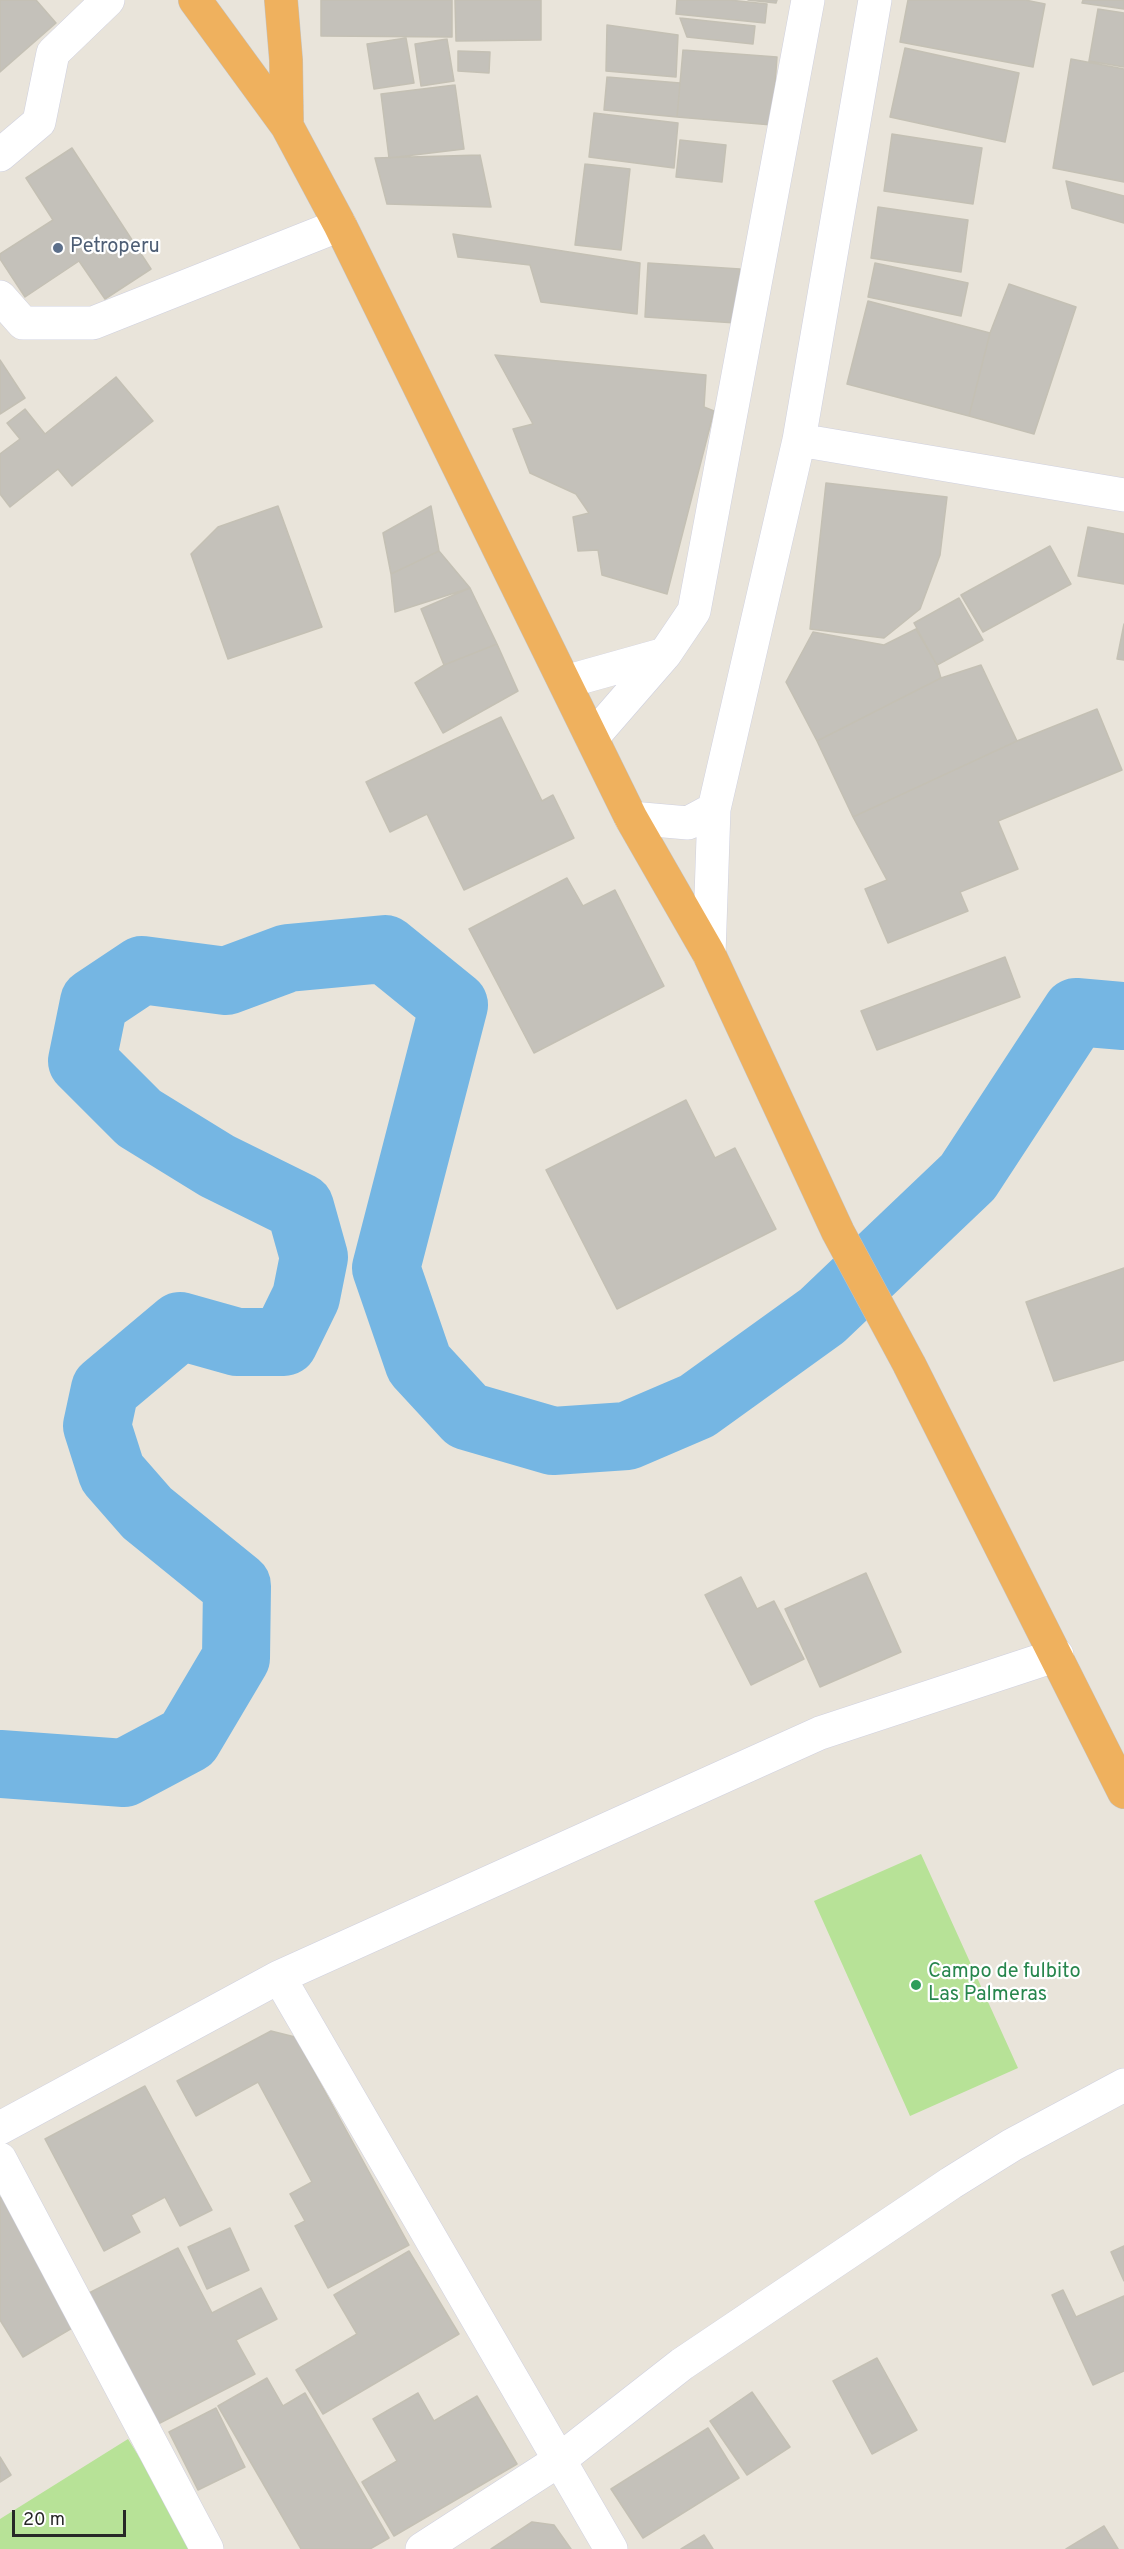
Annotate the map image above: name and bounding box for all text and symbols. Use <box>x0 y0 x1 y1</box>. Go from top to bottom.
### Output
place label: Petroperu <box>70 236 160 260</box>
marker: Petroperu <box>51 241 65 255</box>
place label: Campo de fulbito Las Palmeras <box>928 1961 1081 2008</box>
marker: Campo de fulbito Las Palmeras <box>909 1978 923 1992</box>
scale bar <box>15 2498 129 2536</box>
text: 20 m <box>23 2509 65 2532</box>

